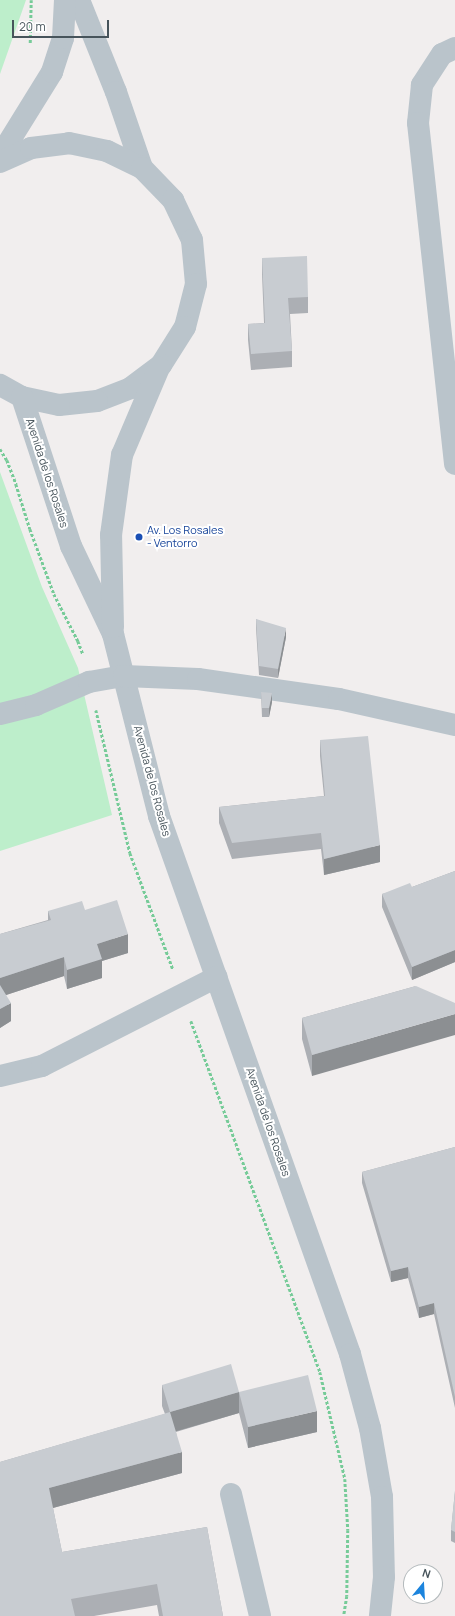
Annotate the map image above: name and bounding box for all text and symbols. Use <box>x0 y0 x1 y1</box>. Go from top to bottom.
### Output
scale bar <box>14 12 111 38</box>
text: 20 m <box>19 18 46 35</box>
street label: Avenida de los Rosales <box>23 417 71 529</box>
place label: Av. Los Rosales - Ventorro <box>147 524 223 550</box>
marker: Av. Los Rosales - Ventorro <box>134 532 144 542</box>
street label: Avenida de los Rosales <box>131 724 173 838</box>
street label: Avenida de los Rosales <box>243 1066 293 1178</box>
north arrow <box>403 1564 443 1604</box>
text: N <box>420 1565 433 1581</box>

